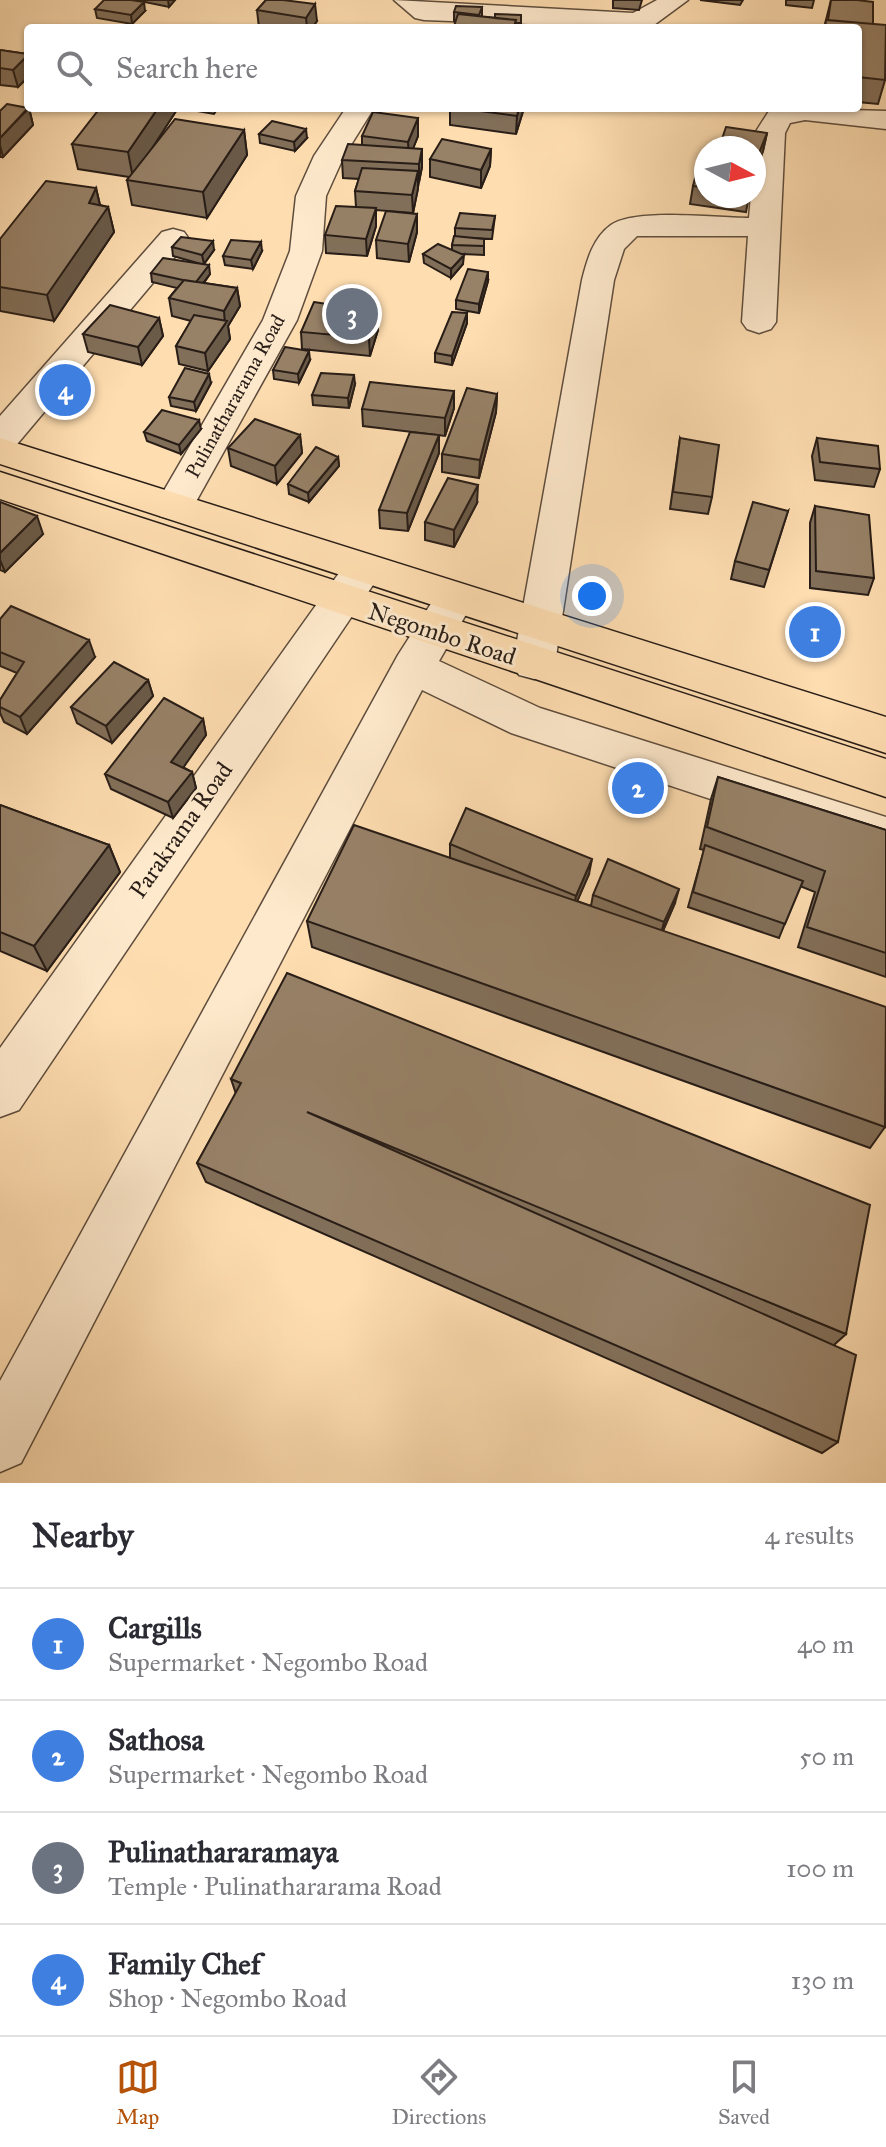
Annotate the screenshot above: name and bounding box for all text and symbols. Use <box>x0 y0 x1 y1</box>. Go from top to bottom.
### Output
search box <box>24 24 862 112</box>
icon: search <box>52 46 96 90</box>
text: Search here <box>116 50 258 86</box>
north arrow <box>694 136 766 208</box>
pin: 3 <box>326 284 378 344</box>
street label: Pulinathararama Road <box>180 310 290 482</box>
pin: 4 <box>39 360 91 420</box>
your location <box>572 576 612 616</box>
street label: Negombo Road <box>364 596 520 672</box>
pin: 1 <box>789 602 841 662</box>
street label: Parakrama Road <box>123 756 239 904</box>
pin: 2 <box>612 758 664 818</box>
text: Nearby <box>32 1515 134 1556</box>
text: 4 results <box>765 1519 854 1551</box>
text: Cargills <box>108 1610 202 1646</box>
text: 1 <box>53 1628 63 1660</box>
text: 40 m <box>797 1628 854 1660</box>
text: Supermarket · Negombo Road <box>108 1646 428 1678</box>
text: Sathosa <box>108 1722 204 1758</box>
text: 2 <box>52 1740 64 1772</box>
text: 50 m <box>799 1740 854 1772</box>
text: Supermarket · Negombo Road <box>108 1758 428 1790</box>
text: Pulinathararamaya <box>108 1834 338 1870</box>
text: 3 <box>53 1852 63 1884</box>
text: 100 m <box>786 1852 854 1884</box>
text: Temple · Pulinathararama Road <box>108 1870 442 1902</box>
text: Family Chef <box>108 1946 261 1982</box>
text: 4 <box>51 1964 65 1996</box>
text: 130 m <box>791 1964 854 1996</box>
text: Shop · Negombo Road <box>108 1982 347 2014</box>
tab: Map <box>116 2055 160 2130</box>
tab: Directions <box>391 2055 486 2130</box>
tab: Saved <box>718 2055 770 2130</box>

